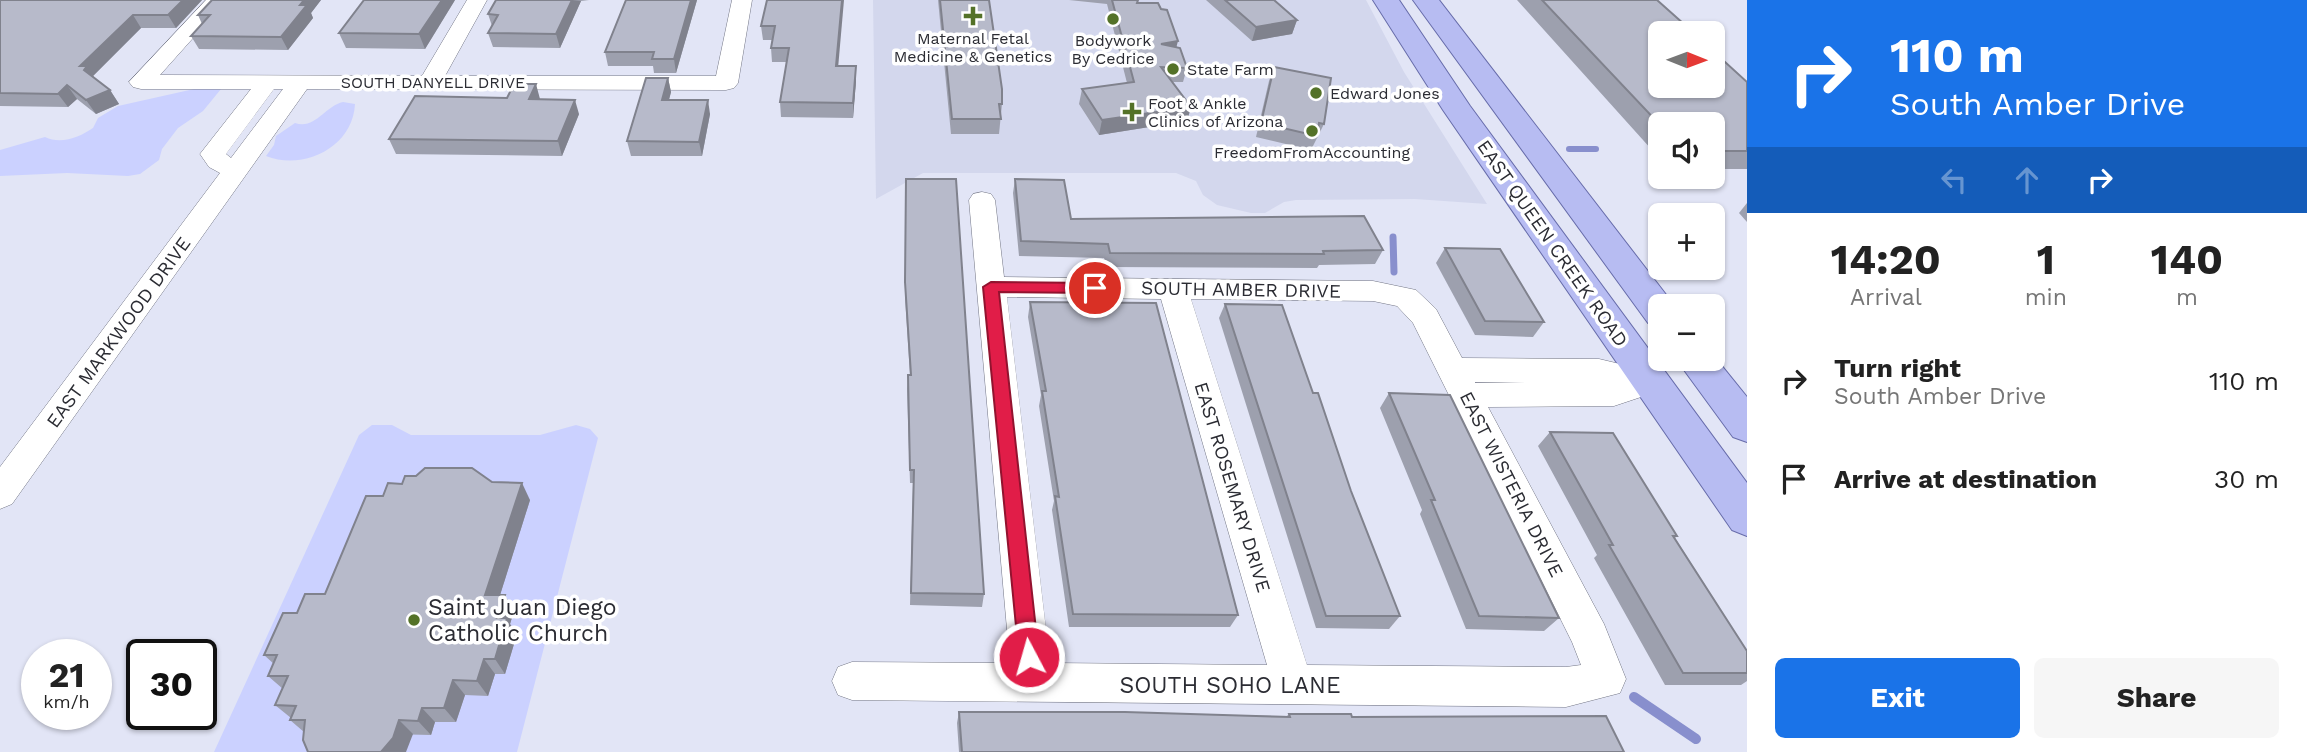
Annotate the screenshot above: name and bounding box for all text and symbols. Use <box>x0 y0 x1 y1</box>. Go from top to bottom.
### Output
marker: Maternal Fetal Medicine & Genetics <box>963 6 983 26</box>
marker: Bodywork By Cedrice <box>1105 11 1121 27</box>
north arrow <box>1648 21 1726 98</box>
map controls <box>1648 21 1725 371</box>
text: 110 m <box>1890 26 2024 84</box>
icon: right <box>1775 28 1866 119</box>
place label: Maternal Fetal Medicine & Genetics <box>894 29 1052 66</box>
place label: Bodywork By Cedrice <box>1072 31 1154 68</box>
place label: State Farm <box>1187 60 1274 79</box>
marker: State Farm <box>1165 61 1181 77</box>
street label: SOUTH DANYELL DRIVE <box>341 73 525 92</box>
place label: Edward Jones <box>1330 84 1440 103</box>
marker: Edward Jones <box>1308 85 1324 101</box>
text: South Amber Drive <box>1890 85 2185 123</box>
place label: Foot & Ankle Clinics of Arizona <box>1148 94 1283 131</box>
marker: Foot & Ankle Clinics of Arizona <box>1122 102 1142 122</box>
button: sound <box>1648 112 1725 189</box>
marker: FreedomFromAccounting <box>1304 123 1320 139</box>
street label: EAST QUEEN CREEK ROAD <box>1472 135 1633 351</box>
place label: FreedomFromAccounting <box>1214 143 1410 162</box>
icon: left <box>1935 161 1973 199</box>
icon: ahead <box>2008 161 2046 199</box>
icon: right <box>2081 161 2119 199</box>
button: + <box>1648 203 1725 280</box>
street label: EAST MARKWOOD DRIVE <box>41 232 195 432</box>
text: 14:20 <box>1831 235 1941 284</box>
text: 1 <box>2037 235 2055 284</box>
text: 140 <box>2151 235 2223 284</box>
pin <box>1065 258 1125 318</box>
icon: arrive <box>1076 269 1114 307</box>
street label: SOUTH AMBER DRIVE <box>1141 276 1341 303</box>
text: Arrival <box>1850 284 1922 311</box>
text: min <box>2025 284 2067 311</box>
text: m <box>2176 284 2198 311</box>
button: − <box>1648 294 1725 371</box>
text: Turn right <box>1834 353 1961 383</box>
icon: right <box>1775 362 1813 400</box>
text: 110 m <box>2209 366 2279 396</box>
street label: EAST ROSEMARY DRIVE <box>1190 379 1275 595</box>
text: South Amber Drive <box>1834 383 2046 410</box>
street label: EAST WISTERIA DRIVE <box>1455 388 1568 581</box>
icon: arrive <box>1775 460 1813 498</box>
text: Arrive at destination <box>1834 464 2097 494</box>
text: 30 m <box>2214 464 2279 494</box>
place label: Saint Juan Diego Catholic Church <box>428 594 617 647</box>
marker: Saint Juan Diego Catholic Church <box>406 612 422 628</box>
position arrow <box>992 620 1066 694</box>
speed limit sign: 30 <box>126 639 217 730</box>
text: 21 <box>49 654 84 696</box>
button: Exit <box>1775 658 2020 738</box>
button: Share <box>2034 658 2279 738</box>
street label: SOUTH SOHO LANE <box>1119 672 1341 699</box>
text: km/h <box>43 691 90 712</box>

